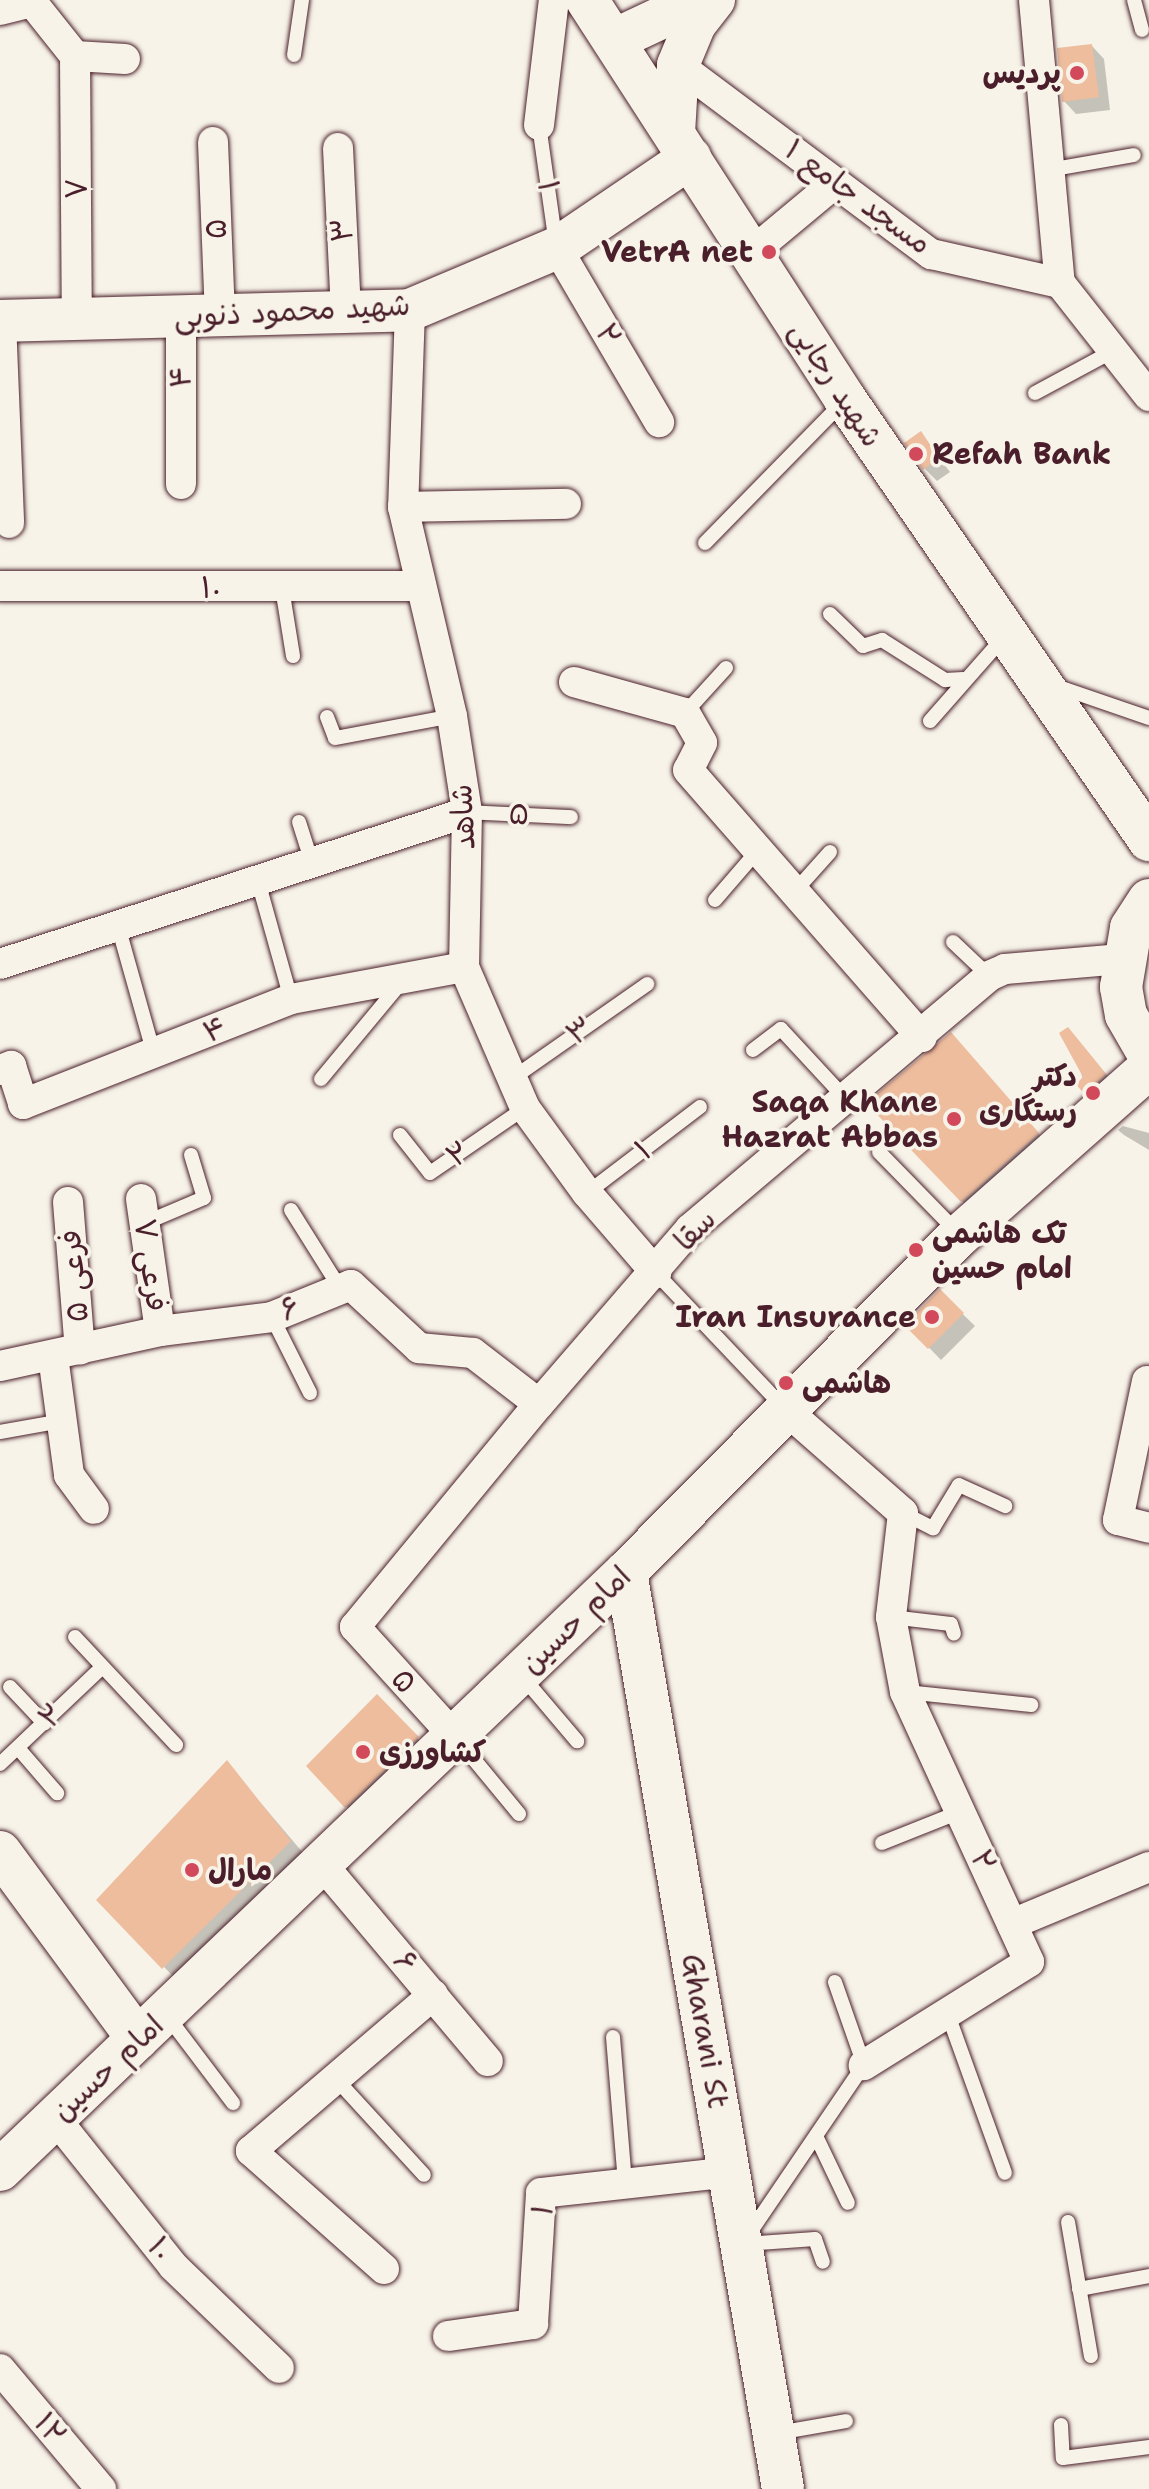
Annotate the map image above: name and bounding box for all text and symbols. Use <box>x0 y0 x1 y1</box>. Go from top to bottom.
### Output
place label: پردیس <box>982 55 1061 91</box>
marker: پردیس <box>1068 64 1086 82</box>
street label: مسجد جامع ۱ <box>778 132 938 262</box>
street label: ۷ <box>59 178 95 200</box>
street label: ۱ <box>529 178 567 194</box>
street label: ۳ <box>323 217 361 243</box>
street label: ۵ <box>198 218 234 240</box>
place label: VetrA net <box>601 234 753 270</box>
marker: VetrA net <box>760 243 778 261</box>
street label: شهید محمود ذنوبی <box>173 287 411 335</box>
street label: شهید رجایی <box>782 314 890 454</box>
street label: ۲ <box>587 317 629 353</box>
street label: ۴ <box>163 366 199 388</box>
place label: Refah Bank <box>932 436 1111 472</box>
marker: Refah Bank <box>907 445 925 463</box>
street label: ۱۰ <box>201 570 221 606</box>
street label: شاهد <box>443 783 483 851</box>
street label: ۵ <box>508 795 530 833</box>
street label: ۴ <box>198 1009 232 1051</box>
street label: ۳ <box>560 1009 600 1053</box>
place label: دکتر رستگاری <box>979 1058 1077 1128</box>
place label: Saqa Khane Hazrat Abbas <box>722 1084 938 1154</box>
marker: دکتر رستگاری <box>1084 1084 1102 1102</box>
marker: Saqa Khane Hazrat Abbas <box>945 1110 963 1128</box>
street label: ۱ <box>628 1132 658 1168</box>
street label: ۲ <box>440 1133 476 1175</box>
street label: سقا <box>667 1202 723 1258</box>
place label: تک هاشمی امام حسین <box>932 1215 1072 1286</box>
street label: فرعی ۷ <box>127 1216 175 1314</box>
street label: فرعی ۵ <box>52 1228 96 1324</box>
marker: تک هاشمی امام حسین <box>907 1241 925 1259</box>
street label: ۶ <box>275 1289 305 1329</box>
place label: Iran Insurance <box>675 1299 916 1335</box>
marker: Iran Insurance <box>923 1308 941 1326</box>
place label: هاشمی <box>802 1365 891 1401</box>
marker: هاشمی <box>777 1374 795 1392</box>
street label: امام حسین <box>513 1559 639 1681</box>
street label: ۵ <box>384 1661 424 1701</box>
street label: ۲ <box>31 1696 71 1736</box>
place label: کشاورزی <box>379 1734 486 1770</box>
marker: کشاورزی <box>354 1743 372 1761</box>
street label: ۲ <box>962 1844 1004 1878</box>
place label: مارال <box>208 1852 272 1888</box>
marker: مارال <box>183 1861 201 1879</box>
street label: ۶ <box>385 1943 425 1981</box>
street label: Gharani St <box>674 1951 736 2111</box>
street label: امام حسین <box>45 2007 171 2129</box>
street label: ۱ <box>524 2200 562 2220</box>
street label: ۱۰ <box>140 2230 180 2268</box>
street label: ۱۲ <box>26 2405 74 2453</box>

